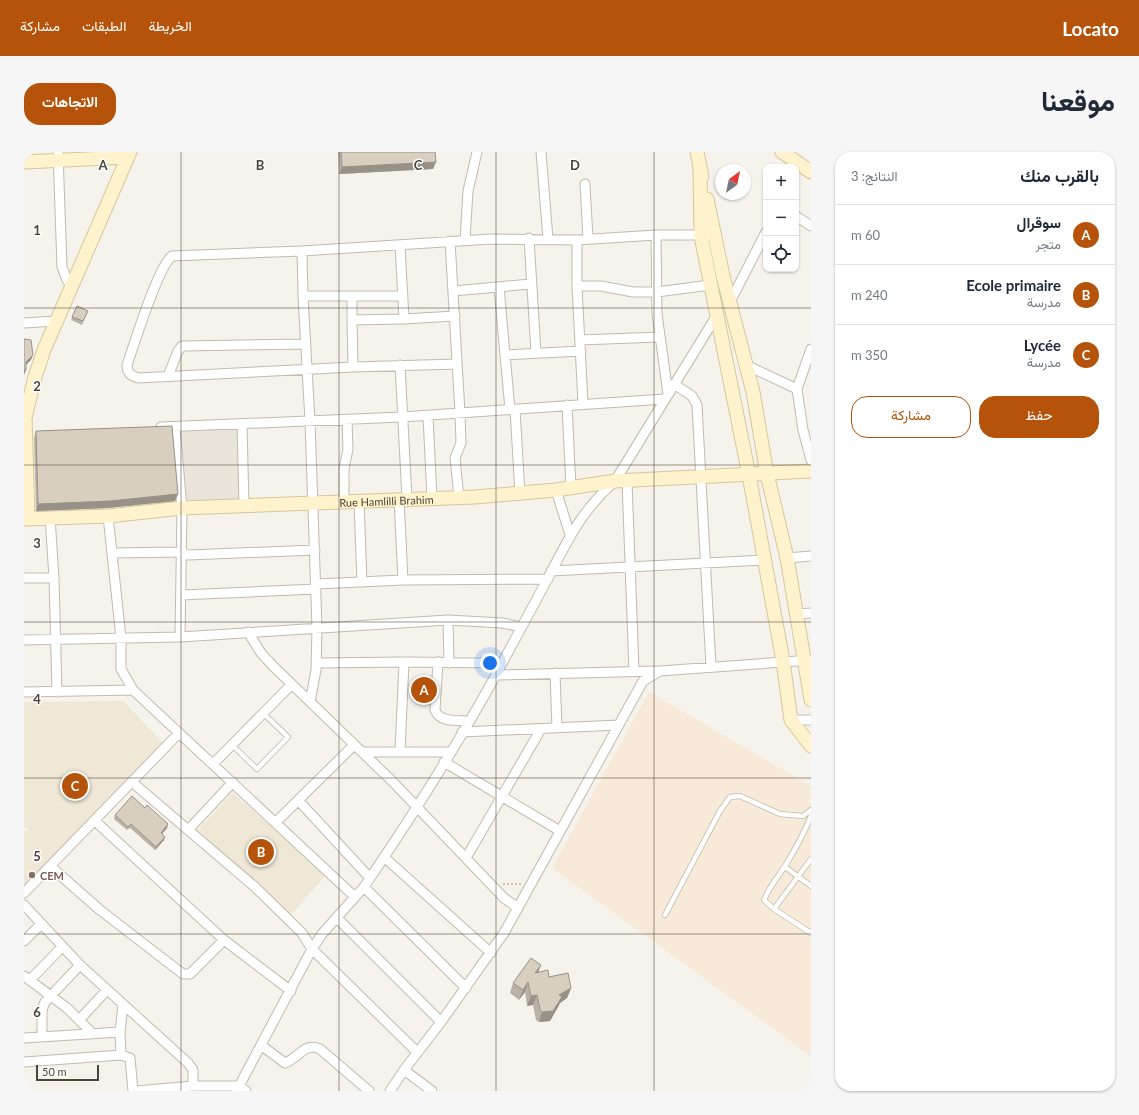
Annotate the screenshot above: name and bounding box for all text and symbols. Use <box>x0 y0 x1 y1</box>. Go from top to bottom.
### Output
text: مشاركة <box>20 17 60 34</box>
text: الطبقات <box>82 17 126 34</box>
text: الخريطة <box>148 17 192 34</box>
text: Locato <box>1062 17 1119 40</box>
button: الاتجاهات <box>24 83 116 125</box>
text: موقعنا <box>1041 83 1115 117</box>
text: A <box>97 157 108 173</box>
text: B <box>256 157 265 173</box>
text: C <box>414 157 423 173</box>
text: D <box>570 157 580 173</box>
north arrow <box>715 164 751 200</box>
map controls <box>763 164 799 272</box>
button: + <box>763 164 799 200</box>
text: بالقرب منك <box>1020 165 1099 186</box>
text: النتائج: 3 <box>851 168 898 184</box>
button: − <box>763 200 799 236</box>
text: سوقرال <box>1016 213 1061 231</box>
text: 1 <box>33 222 41 238</box>
text: 60 m <box>851 227 880 243</box>
text: A <box>1081 227 1091 243</box>
button: locate <box>763 236 799 272</box>
text: متجر <box>1036 236 1061 252</box>
text: Ecole primaire <box>966 276 1061 294</box>
text: 240 m <box>851 287 888 303</box>
text: B <box>1082 287 1090 303</box>
text: مدرسة <box>1027 294 1061 310</box>
text: Lycée <box>1024 336 1061 354</box>
text: 350 m <box>851 347 888 363</box>
text: C <box>1082 347 1090 363</box>
text: مدرسة <box>1027 354 1061 370</box>
text: 2 <box>33 378 41 394</box>
button: مشاركة <box>851 396 971 438</box>
button: حفظ <box>979 396 1099 438</box>
street label: Rue Hamlilli Brahim <box>339 492 434 509</box>
text: 3 <box>33 535 41 551</box>
your location <box>480 653 500 673</box>
pin: A <box>411 675 437 705</box>
text: 4 <box>33 691 41 707</box>
pin: C <box>62 771 88 801</box>
pin: B <box>248 837 274 867</box>
text: 5 <box>33 848 41 864</box>
place label: CEM <box>40 869 64 882</box>
marker: CEM <box>27 870 37 880</box>
text: 6 <box>33 1004 41 1020</box>
scale bar <box>36 1063 99 1082</box>
text: 50 m <box>42 1065 67 1078</box>

